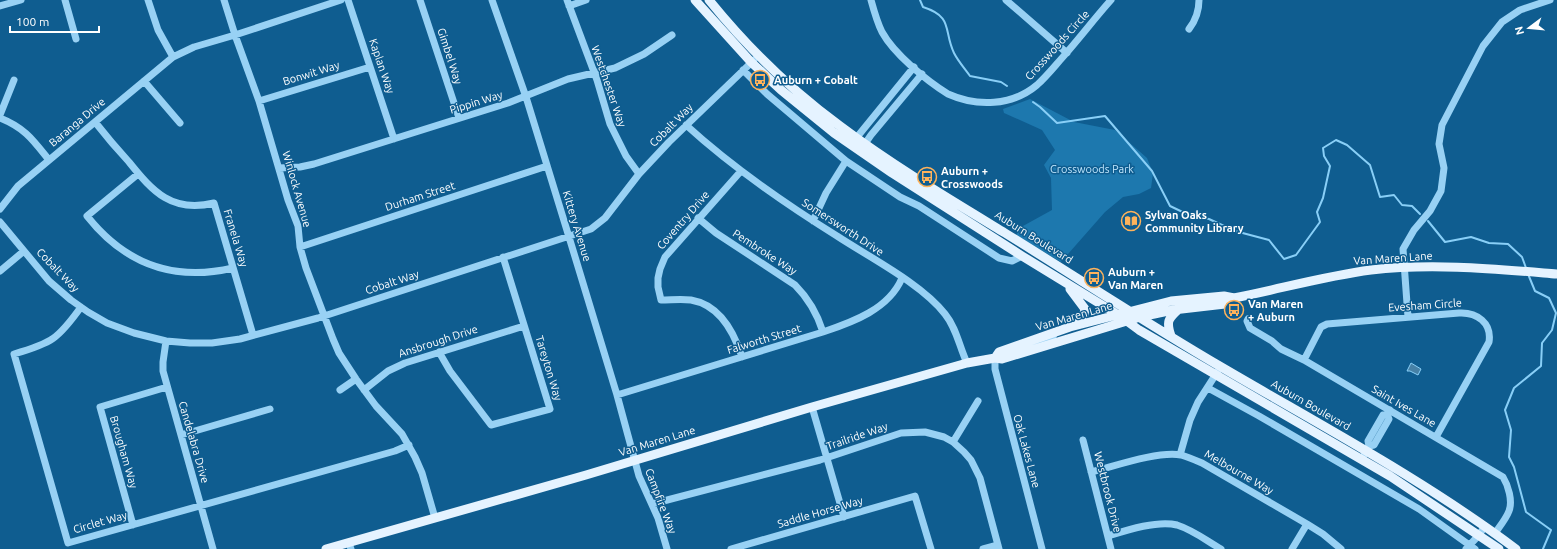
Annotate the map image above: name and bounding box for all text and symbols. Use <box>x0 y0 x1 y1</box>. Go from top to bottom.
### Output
scale bar <box>10 8 99 34</box>
street label: Crosswoods Circle <box>1023 8 1091 82</box>
north arrow <box>1509 8 1549 48</box>
text: 100 m <box>16 15 49 28</box>
text: N <box>1512 25 1526 36</box>
street label: Gimbel Way <box>435 26 465 86</box>
street label: Kaplan Way <box>367 37 397 96</box>
street label: Westchester Way <box>589 44 629 129</box>
street label: Bonwit Way <box>281 58 341 87</box>
bus stop icon: Auburn + Cobalt <box>749 69 771 91</box>
place label: Auburn + Cobalt <box>774 74 858 86</box>
street label: Pippin Way <box>448 88 504 116</box>
street label: Baranga Drive <box>47 95 107 149</box>
street label: Cobalt Way <box>647 101 695 149</box>
street label: Winlock Avenue <box>280 149 314 229</box>
park label: Crosswoods Park <box>1050 163 1134 175</box>
place label: Auburn + Crosswoods <box>941 165 1003 190</box>
bus stop icon: Auburn + Crosswoods <box>916 166 938 188</box>
street label: Durham Street <box>383 179 457 213</box>
street label: Coventry Drive <box>654 188 712 252</box>
street label: Kittery Avenue <box>561 189 593 263</box>
street label: Somersworth Drive <box>800 196 886 258</box>
street label: Franela Way <box>222 208 251 269</box>
street label: Auburn Boulevard <box>993 208 1075 266</box>
place label: Sylvan Oaks Community Library <box>1145 209 1244 234</box>
library icon: Sylvan Oaks Community Library <box>1120 210 1142 232</box>
street label: Pembroke Way <box>731 227 800 278</box>
street label: Cobalt Way <box>34 246 82 295</box>
street label: Van Maren Lane <box>1353 249 1433 267</box>
place label: Auburn + Van Maren <box>1108 266 1163 291</box>
street label: Cobalt Way <box>364 267 421 296</box>
bus stop icon: Auburn + Van Maren <box>1083 267 1105 289</box>
street label: Evesham Circle <box>1388 296 1462 314</box>
place label: Van Maren + Auburn <box>1248 298 1303 323</box>
street label: Van Maren Lane <box>1034 299 1114 333</box>
bus stop icon: Van Maren + Auburn <box>1223 299 1245 321</box>
street label: Falworth Street <box>725 322 803 356</box>
street label: Ansbrough Drive <box>397 323 479 359</box>
street label: Tareyton Way <box>533 334 565 403</box>
street label: Auburn Boulevard <box>1269 377 1353 433</box>
street label: Saint Ives Lane <box>1370 383 1438 429</box>
street label: Candelabra Drive <box>177 400 211 484</box>
street label: Oak Lakes Lane <box>1011 413 1043 489</box>
street label: Brougham Way <box>108 414 140 490</box>
street label: Trailride Way <box>825 420 890 452</box>
street label: Van Maren Lane <box>617 424 697 458</box>
street label: Melbourne Way <box>1202 447 1276 497</box>
street label: Westbrook Drive <box>1092 450 1124 534</box>
street label: Campfire Way <box>643 467 679 536</box>
street label: Saddle Horse Way <box>776 494 865 530</box>
street label: Circlet Way <box>72 508 129 535</box>

